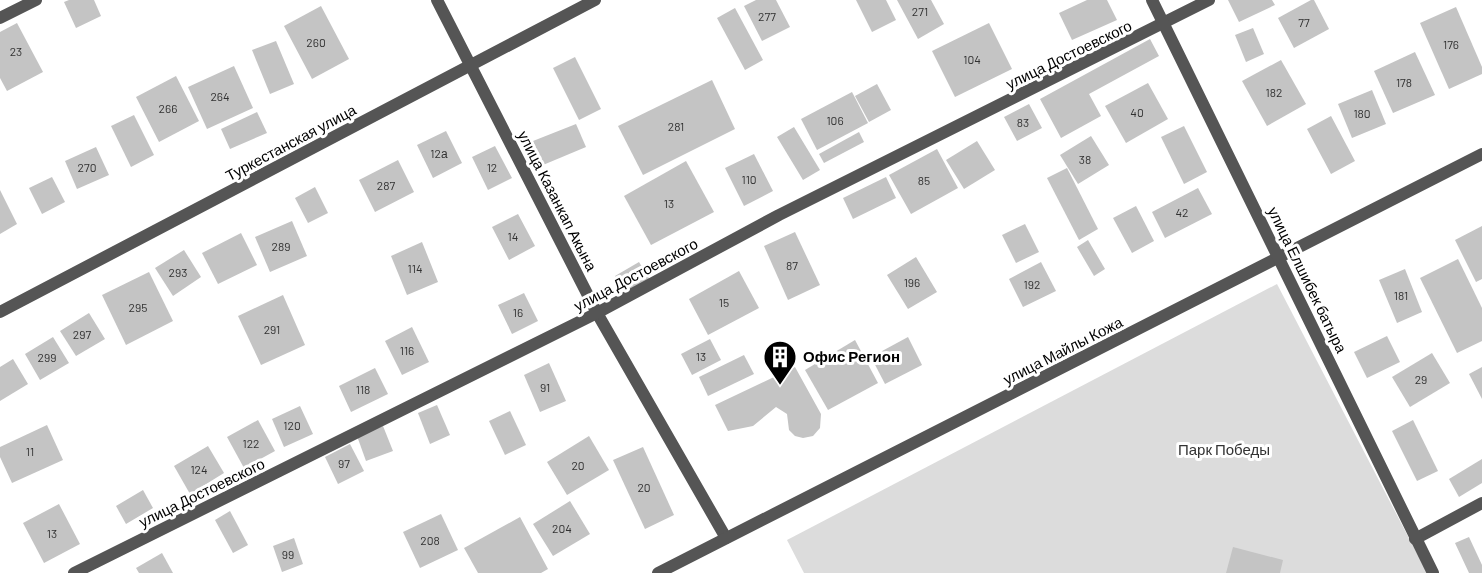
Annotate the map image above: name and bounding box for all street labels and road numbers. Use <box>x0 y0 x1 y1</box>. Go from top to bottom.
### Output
street label: улица Достоевского <box>1003 16 1134 92</box>
street label: Туркестанская улица <box>222 100 359 184</box>
street label: улица Казанкап Акына <box>515 127 601 274</box>
street label: улица Елшибек батыра <box>1265 204 1351 356</box>
street label: улица Достоевского <box>571 234 701 314</box>
street label: улица Майлы Кожа <box>1000 312 1126 388</box>
street label: улица Достоевского <box>136 454 267 530</box>

